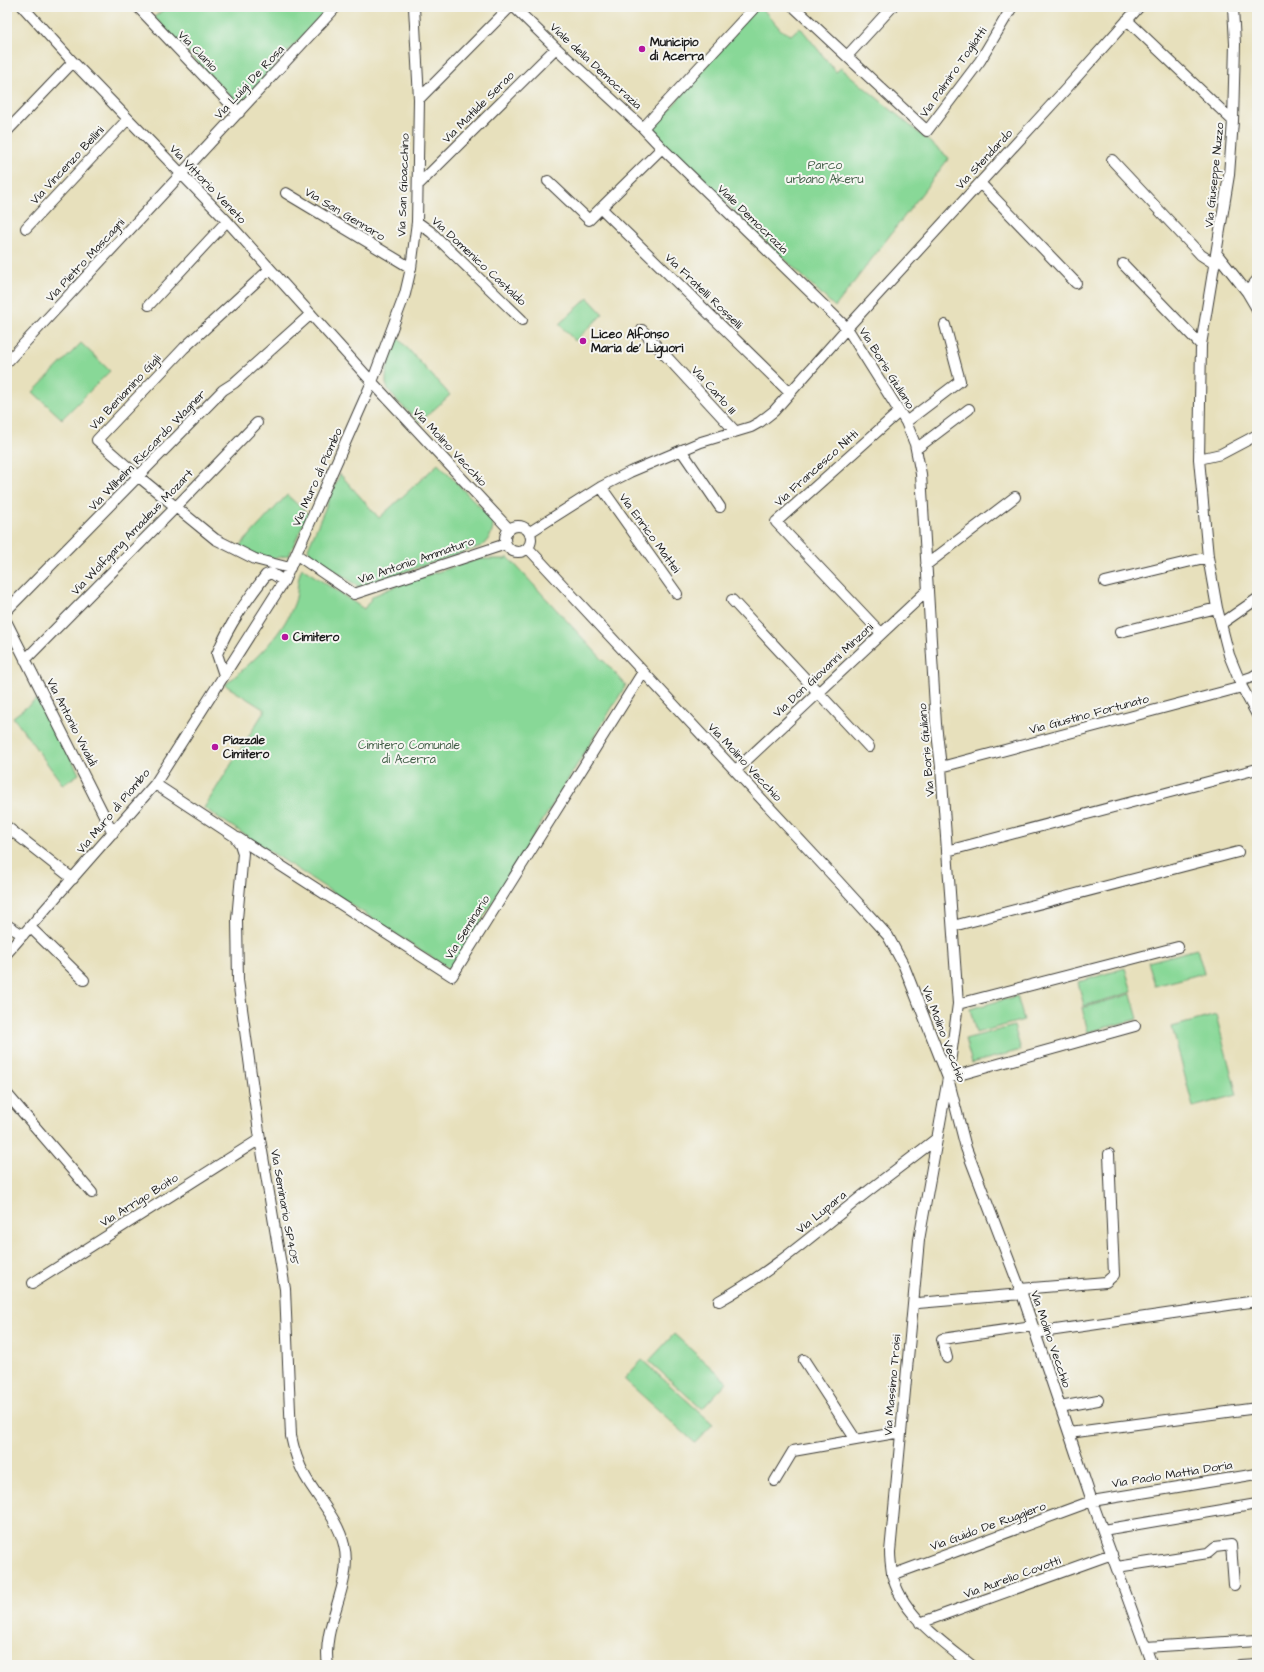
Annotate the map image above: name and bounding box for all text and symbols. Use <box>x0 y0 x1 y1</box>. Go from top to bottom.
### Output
street label: Viale della Democrazia <box>546 19 646 114</box>
street label: Via Palmiro Togliatti <box>916 23 992 122</box>
street label: Via Clanio <box>174 27 222 76</box>
place label: Municipio di Acerra <box>649 34 705 65</box>
street label: Via Luigi De Rosa <box>210 42 289 124</box>
marker: Municipio di Acerra <box>637 44 647 54</box>
street label: Via Matilde Serao <box>438 67 518 147</box>
street label: Via Giuseppe Nuzzo <box>1201 121 1229 229</box>
street label: Via Vincenzo Bellini <box>27 122 108 208</box>
street label: Via Stendardo <box>952 125 1017 193</box>
street label: Via San Gioacchino <box>393 133 414 237</box>
street label: Via Vittorio Veneto <box>165 141 250 228</box>
park label: Parco urbano Akeru <box>786 157 864 188</box>
street label: Viale Democrazia <box>713 181 792 258</box>
street label: Via San Gennaro <box>301 184 388 245</box>
street label: Via Domenico Castaldo <box>428 213 530 310</box>
street label: Via Pietro Mascagni <box>42 215 130 307</box>
street label: Via Fratelli Rosselli <box>661 250 747 333</box>
street label: Via Boris Giuliano <box>855 324 919 413</box>
place label: Liceo Alfonso Maria de' Liguori <box>591 326 684 359</box>
marker: Liceo Alfonso Maria de' Liguori <box>578 336 588 346</box>
street label: Via Beniamino Gigli <box>86 351 166 435</box>
street label: Via Carlo III <box>687 362 740 419</box>
street label: Via Wilhelm Riccardo Wagner <box>85 386 211 515</box>
street label: Via Molino Vecchio <box>409 404 491 491</box>
street label: Via Muro di Piombo <box>288 425 347 529</box>
street label: Via Francesco Nitti <box>771 426 862 511</box>
street label: Via Wolfgang Amadeus Mozart <box>67 465 198 600</box>
street label: Via Enrico Mattei <box>615 490 684 577</box>
street label: Via Antonio Ammaturo <box>356 533 477 588</box>
street label: Via Don Giovanni Minzoni <box>769 619 877 721</box>
place label: Cimitero <box>293 629 339 646</box>
marker: Cimitero <box>280 632 290 642</box>
street label: Via Antonio Vivaldi <box>42 675 101 769</box>
street label: Via Giustino Fortunato <box>1028 690 1151 739</box>
street label: Via Boris Giuliano <box>914 702 939 797</box>
street label: Via Molino Vecchio <box>704 719 786 806</box>
place label: Piazzale Cimitero <box>223 732 269 763</box>
park label: Cimitero Comunale di Acerra <box>358 737 461 768</box>
marker: Piazzale Cimitero <box>210 742 220 752</box>
street label: Via Muro di Piombo <box>73 765 154 857</box>
street label: Via Seminario <box>441 892 494 963</box>
street label: Via Molino Vecchio <box>917 984 970 1085</box>
street label: Via Seminario SP405 <box>266 1148 303 1267</box>
street label: Via Arrigo Boito <box>97 1169 182 1232</box>
street label: Via Lupara <box>793 1187 850 1238</box>
street label: Via Molino Vecchio <box>1026 1288 1075 1390</box>
street label: Via Massimo Troisi <box>880 1334 905 1436</box>
street label: Via Paolo Mattia Doria <box>1111 1457 1234 1492</box>
street label: Via Guido De Ruggiero <box>928 1498 1049 1556</box>
street label: Via Aurelio Covotti <box>961 1552 1063 1603</box>

